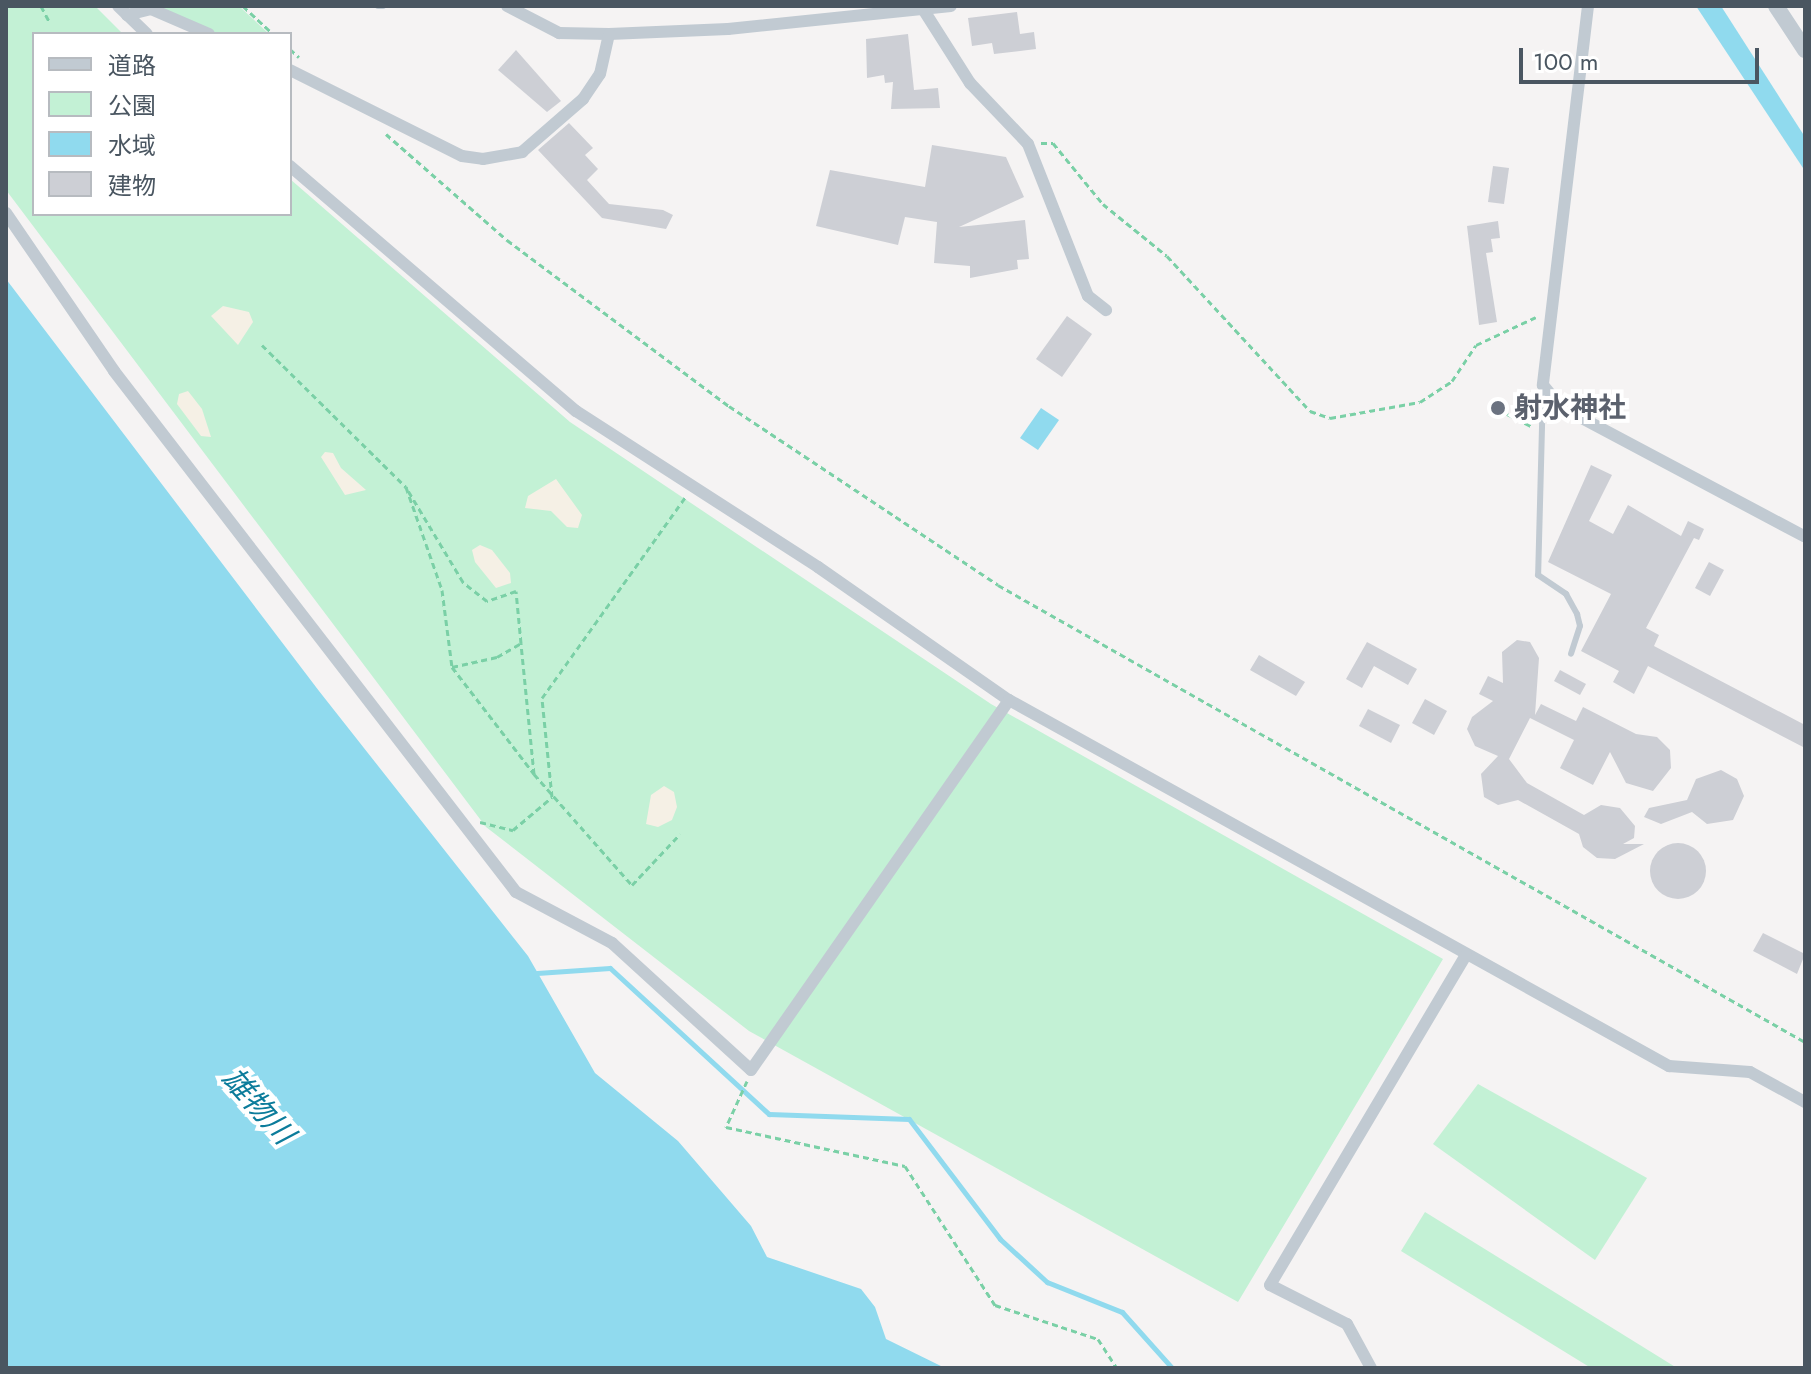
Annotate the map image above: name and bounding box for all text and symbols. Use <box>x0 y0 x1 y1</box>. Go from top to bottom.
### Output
legend <box>32 32 292 216</box>
scale bar <box>1523 32 1763 82</box>
text: 100 m <box>1533 44 1599 79</box>
text: 道路 <box>108 48 156 83</box>
text: 公園 <box>108 88 156 123</box>
text: 水域 <box>108 128 156 163</box>
text: 建物 <box>108 168 156 203</box>
place label: 射水神社 <box>1514 391 1626 425</box>
marker: 射水神社 <box>1489 399 1507 417</box>
water label: 雄物川 <box>215 1061 301 1151</box>

